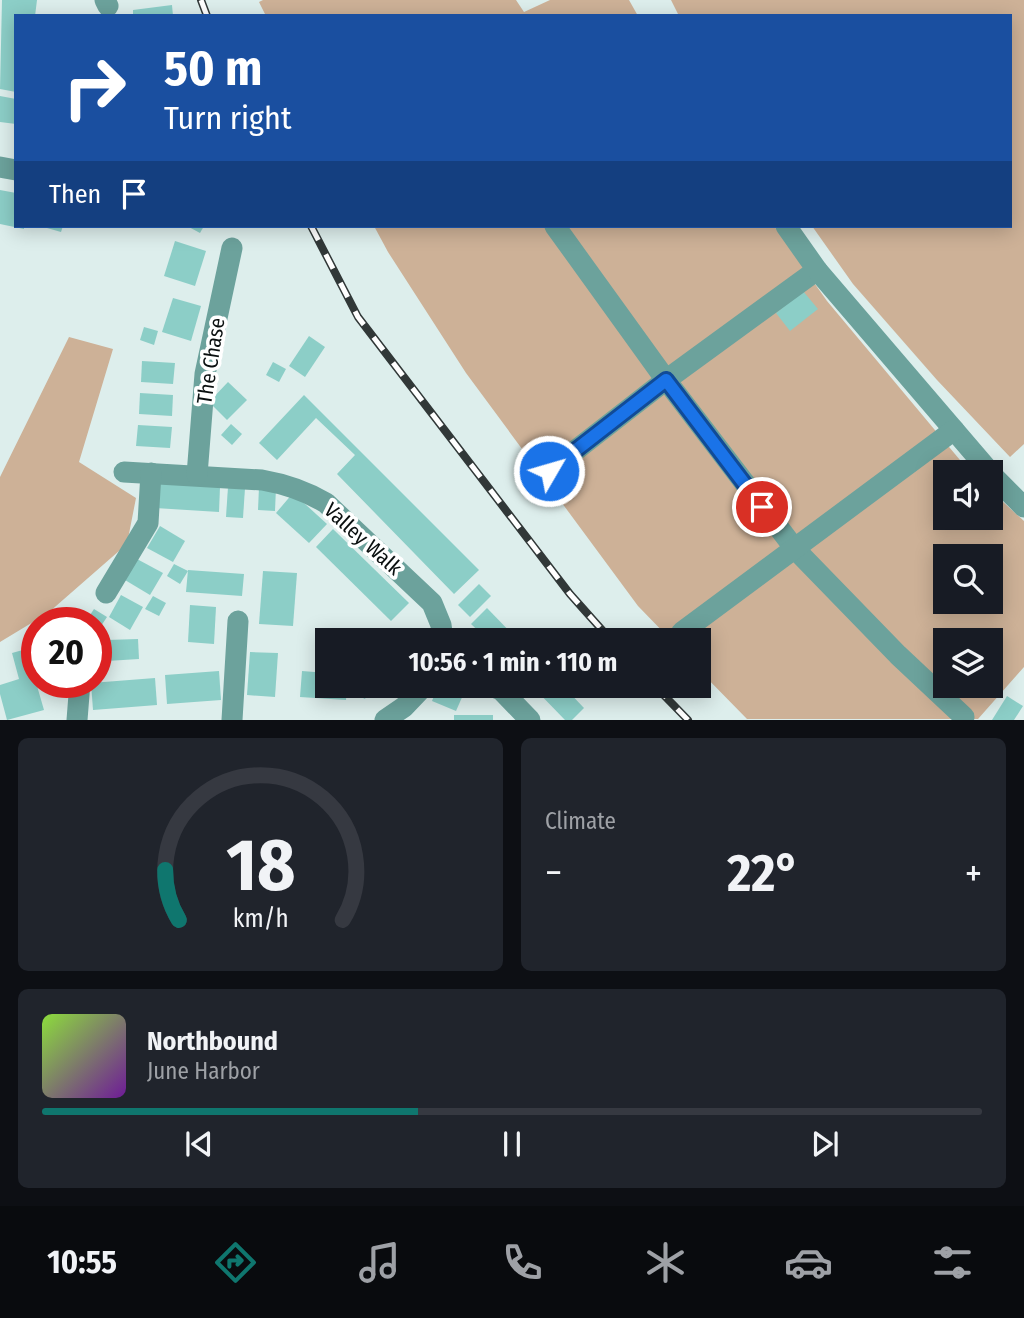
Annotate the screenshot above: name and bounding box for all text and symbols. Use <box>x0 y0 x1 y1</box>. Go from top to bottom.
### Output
text: 50 m <box>164 39 262 98</box>
icon: right <box>49 42 140 133</box>
text: Turn right <box>164 99 291 137</box>
icon: arrive <box>115 175 153 213</box>
text: Then <box>49 179 101 210</box>
street label: The Chase <box>191 316 231 406</box>
position arrow <box>512 434 586 508</box>
map controls <box>933 460 1003 698</box>
button: sound <box>933 460 1003 530</box>
pin <box>732 477 792 537</box>
icon: arrive <box>743 488 781 526</box>
street label: Valley Walk <box>319 497 408 581</box>
button: search <box>933 544 1003 614</box>
speed limit sign: 20 <box>21 607 112 698</box>
button: layers <box>933 628 1003 698</box>
text: 10:56 · 1 min · 110 m <box>409 647 617 678</box>
text: Climate <box>545 807 616 835</box>
text: 18 <box>226 823 295 910</box>
text: 22° <box>727 842 800 905</box>
text: − <box>545 850 562 896</box>
text: + <box>965 850 982 896</box>
text: km/h <box>233 904 288 934</box>
text: Northbound <box>147 1026 278 1057</box>
text: June Harbor <box>147 1057 260 1085</box>
icon: previous <box>180 1125 218 1163</box>
icon: pause <box>493 1125 531 1163</box>
icon: next <box>806 1125 844 1163</box>
icon: directions <box>211 1238 260 1287</box>
icon: music <box>355 1238 404 1287</box>
icon: phone <box>498 1238 547 1287</box>
icon: climate <box>641 1238 690 1287</box>
icon: car <box>784 1238 833 1287</box>
icon: filters <box>928 1238 977 1287</box>
text: 10:55 <box>47 1243 117 1281</box>

